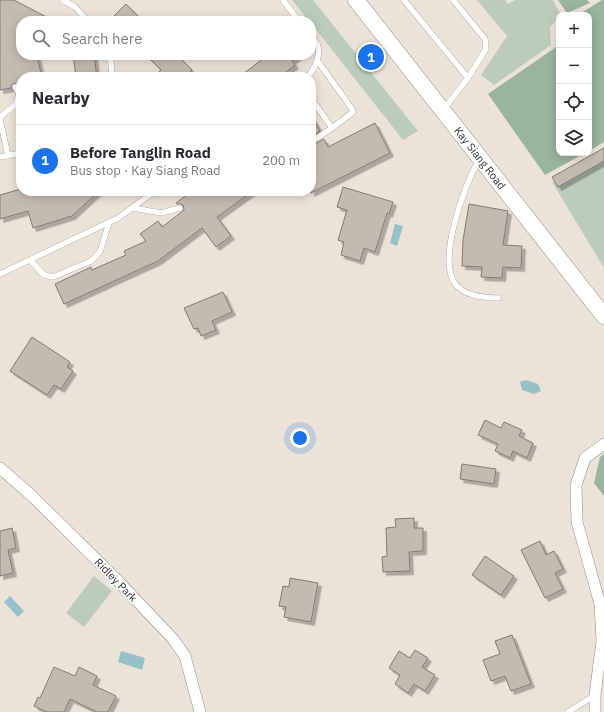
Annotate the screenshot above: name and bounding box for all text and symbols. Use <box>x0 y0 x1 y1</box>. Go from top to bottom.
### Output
map controls <box>556 12 592 156</box>
button: + <box>556 12 592 48</box>
search box <box>16 16 316 60</box>
icon: search <box>30 27 52 49</box>
text: Search here <box>62 29 142 48</box>
pin: 1 <box>358 42 384 72</box>
button: − <box>556 48 592 84</box>
button: locate <box>556 84 592 120</box>
text: Nearby <box>32 87 90 109</box>
button: layers <box>556 120 592 156</box>
street label: Kay Siang Road <box>451 124 509 192</box>
text: Before Tanglin Road <box>70 143 211 162</box>
text: 1 <box>41 152 49 169</box>
text: 200 m <box>262 152 300 169</box>
text: Bus stop · Kay Siang Road <box>70 162 221 179</box>
your location <box>290 428 310 448</box>
street label: Ridley Park <box>92 555 140 605</box>

